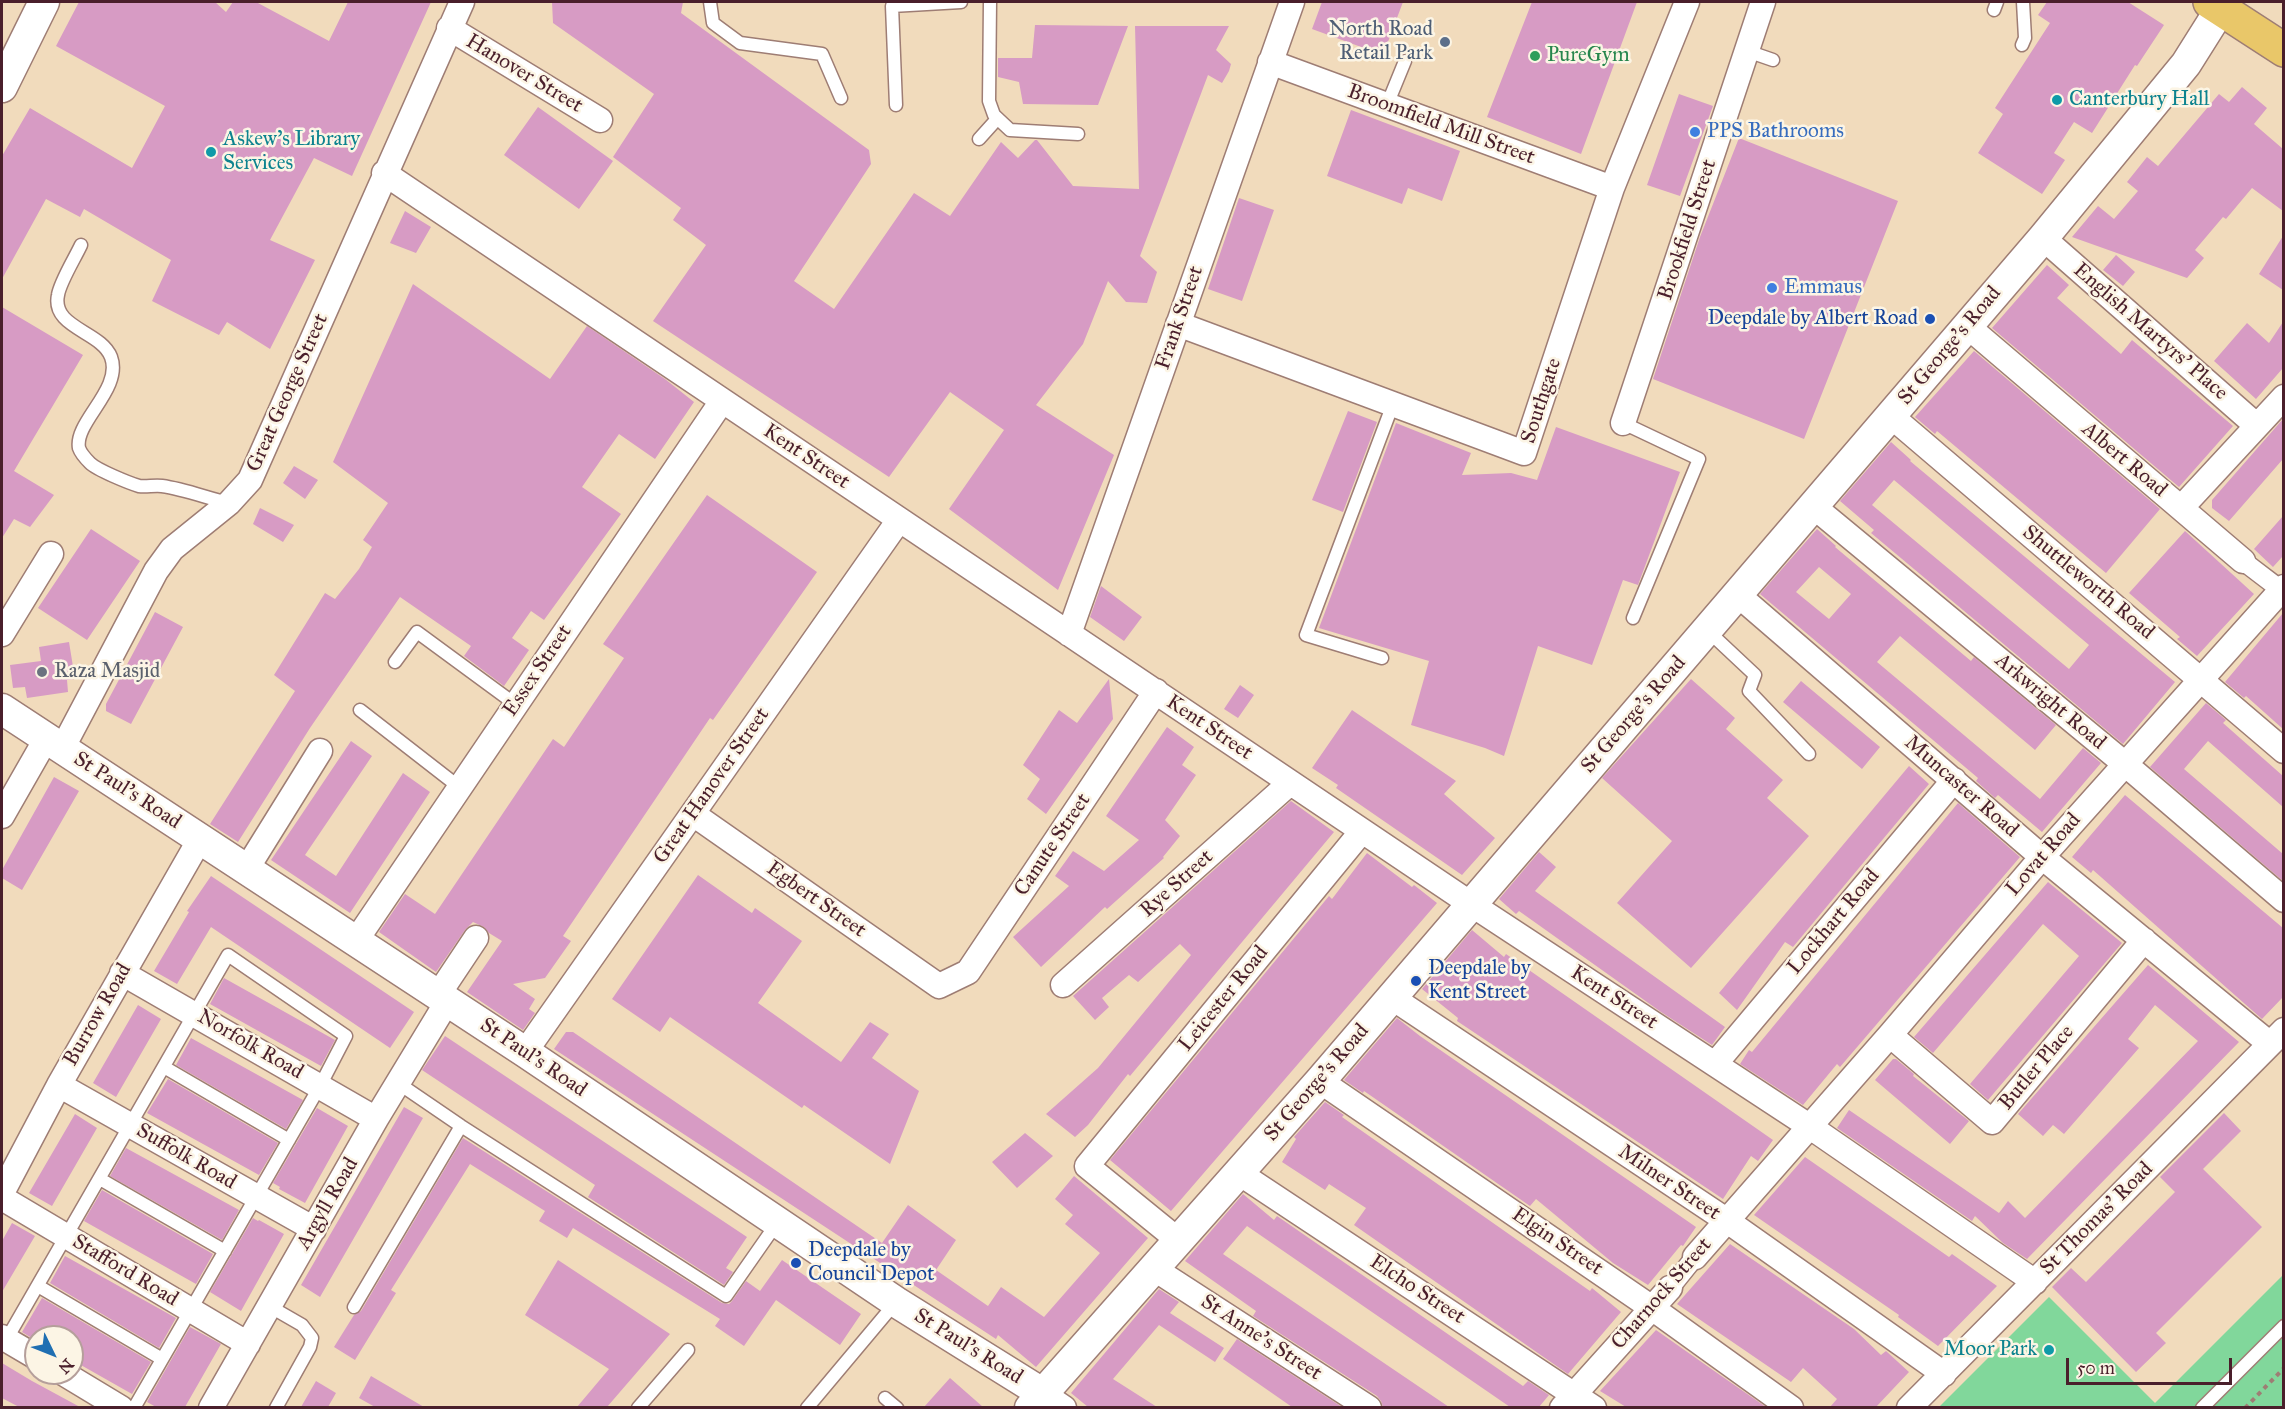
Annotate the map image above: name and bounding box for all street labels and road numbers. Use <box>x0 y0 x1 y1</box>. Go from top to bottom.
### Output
street label: Hanover Street <box>461 29 587 119</box>
street label: Broomfield Mill Street <box>1344 79 1538 171</box>
street label: Brookfield Street <box>1653 156 1723 304</box>
street label: English Martyrs' Place <box>2068 258 2232 406</box>
street label: Frank Street <box>1151 263 1209 373</box>
street label: St George's Road <box>1893 282 2007 410</box>
street label: Great George Street <box>242 310 334 476</box>
street label: Southgate <box>1516 355 1568 447</box>
street label: Albert Road <box>2076 417 2172 503</box>
street label: Kent Street <box>758 419 854 495</box>
street label: Shuttleworth Road <box>2017 520 2159 646</box>
street label: Essex Street <box>498 620 578 722</box>
street label: Arkwright Road <box>1989 648 2111 756</box>
street label: St George's Road <box>1576 651 1692 779</box>
street label: Kent Street <box>1161 690 1257 766</box>
street label: Great Hanover Street <box>649 703 775 869</box>
street label: Muncaster Road <box>1899 731 2023 843</box>
street label: St Paul's Road <box>68 747 186 835</box>
street label: Canute Street <box>1009 789 1097 901</box>
street label: Lovat Road <box>2001 808 2087 902</box>
street label: Rye Street <box>1135 845 1219 923</box>
street label: Egbert Street <box>761 856 871 944</box>
street label: Lockhart Road <box>1783 864 1885 980</box>
street label: Leicester Road <box>1174 941 1274 1057</box>
street label: Burrow Road <box>58 959 138 1071</box>
street label: Kent Street <box>1566 961 1662 1035</box>
street label: Norfolk Road <box>192 1005 308 1085</box>
street label: St Paul's Road <box>475 1013 591 1103</box>
street label: St George's Road <box>1259 1019 1375 1147</box>
street label: Butler Place <box>1994 1020 2080 1116</box>
street label: Suffolk Road <box>132 1118 240 1196</box>
street label: Milner Street <box>1613 1140 1725 1226</box>
street label: Argyll Road <box>292 1153 364 1255</box>
street label: St Thomas' Road <box>2035 1157 2159 1281</box>
street label: Elgin Street <box>1507 1202 1607 1282</box>
street label: Stafford Road <box>67 1230 183 1312</box>
street label: Charnock Street <box>1607 1233 1717 1355</box>
street label: Elcho Street <box>1365 1250 1469 1330</box>
street label: St Anne's Street <box>1196 1290 1326 1386</box>
street label: St Paul's Road <box>909 1304 1027 1390</box>

